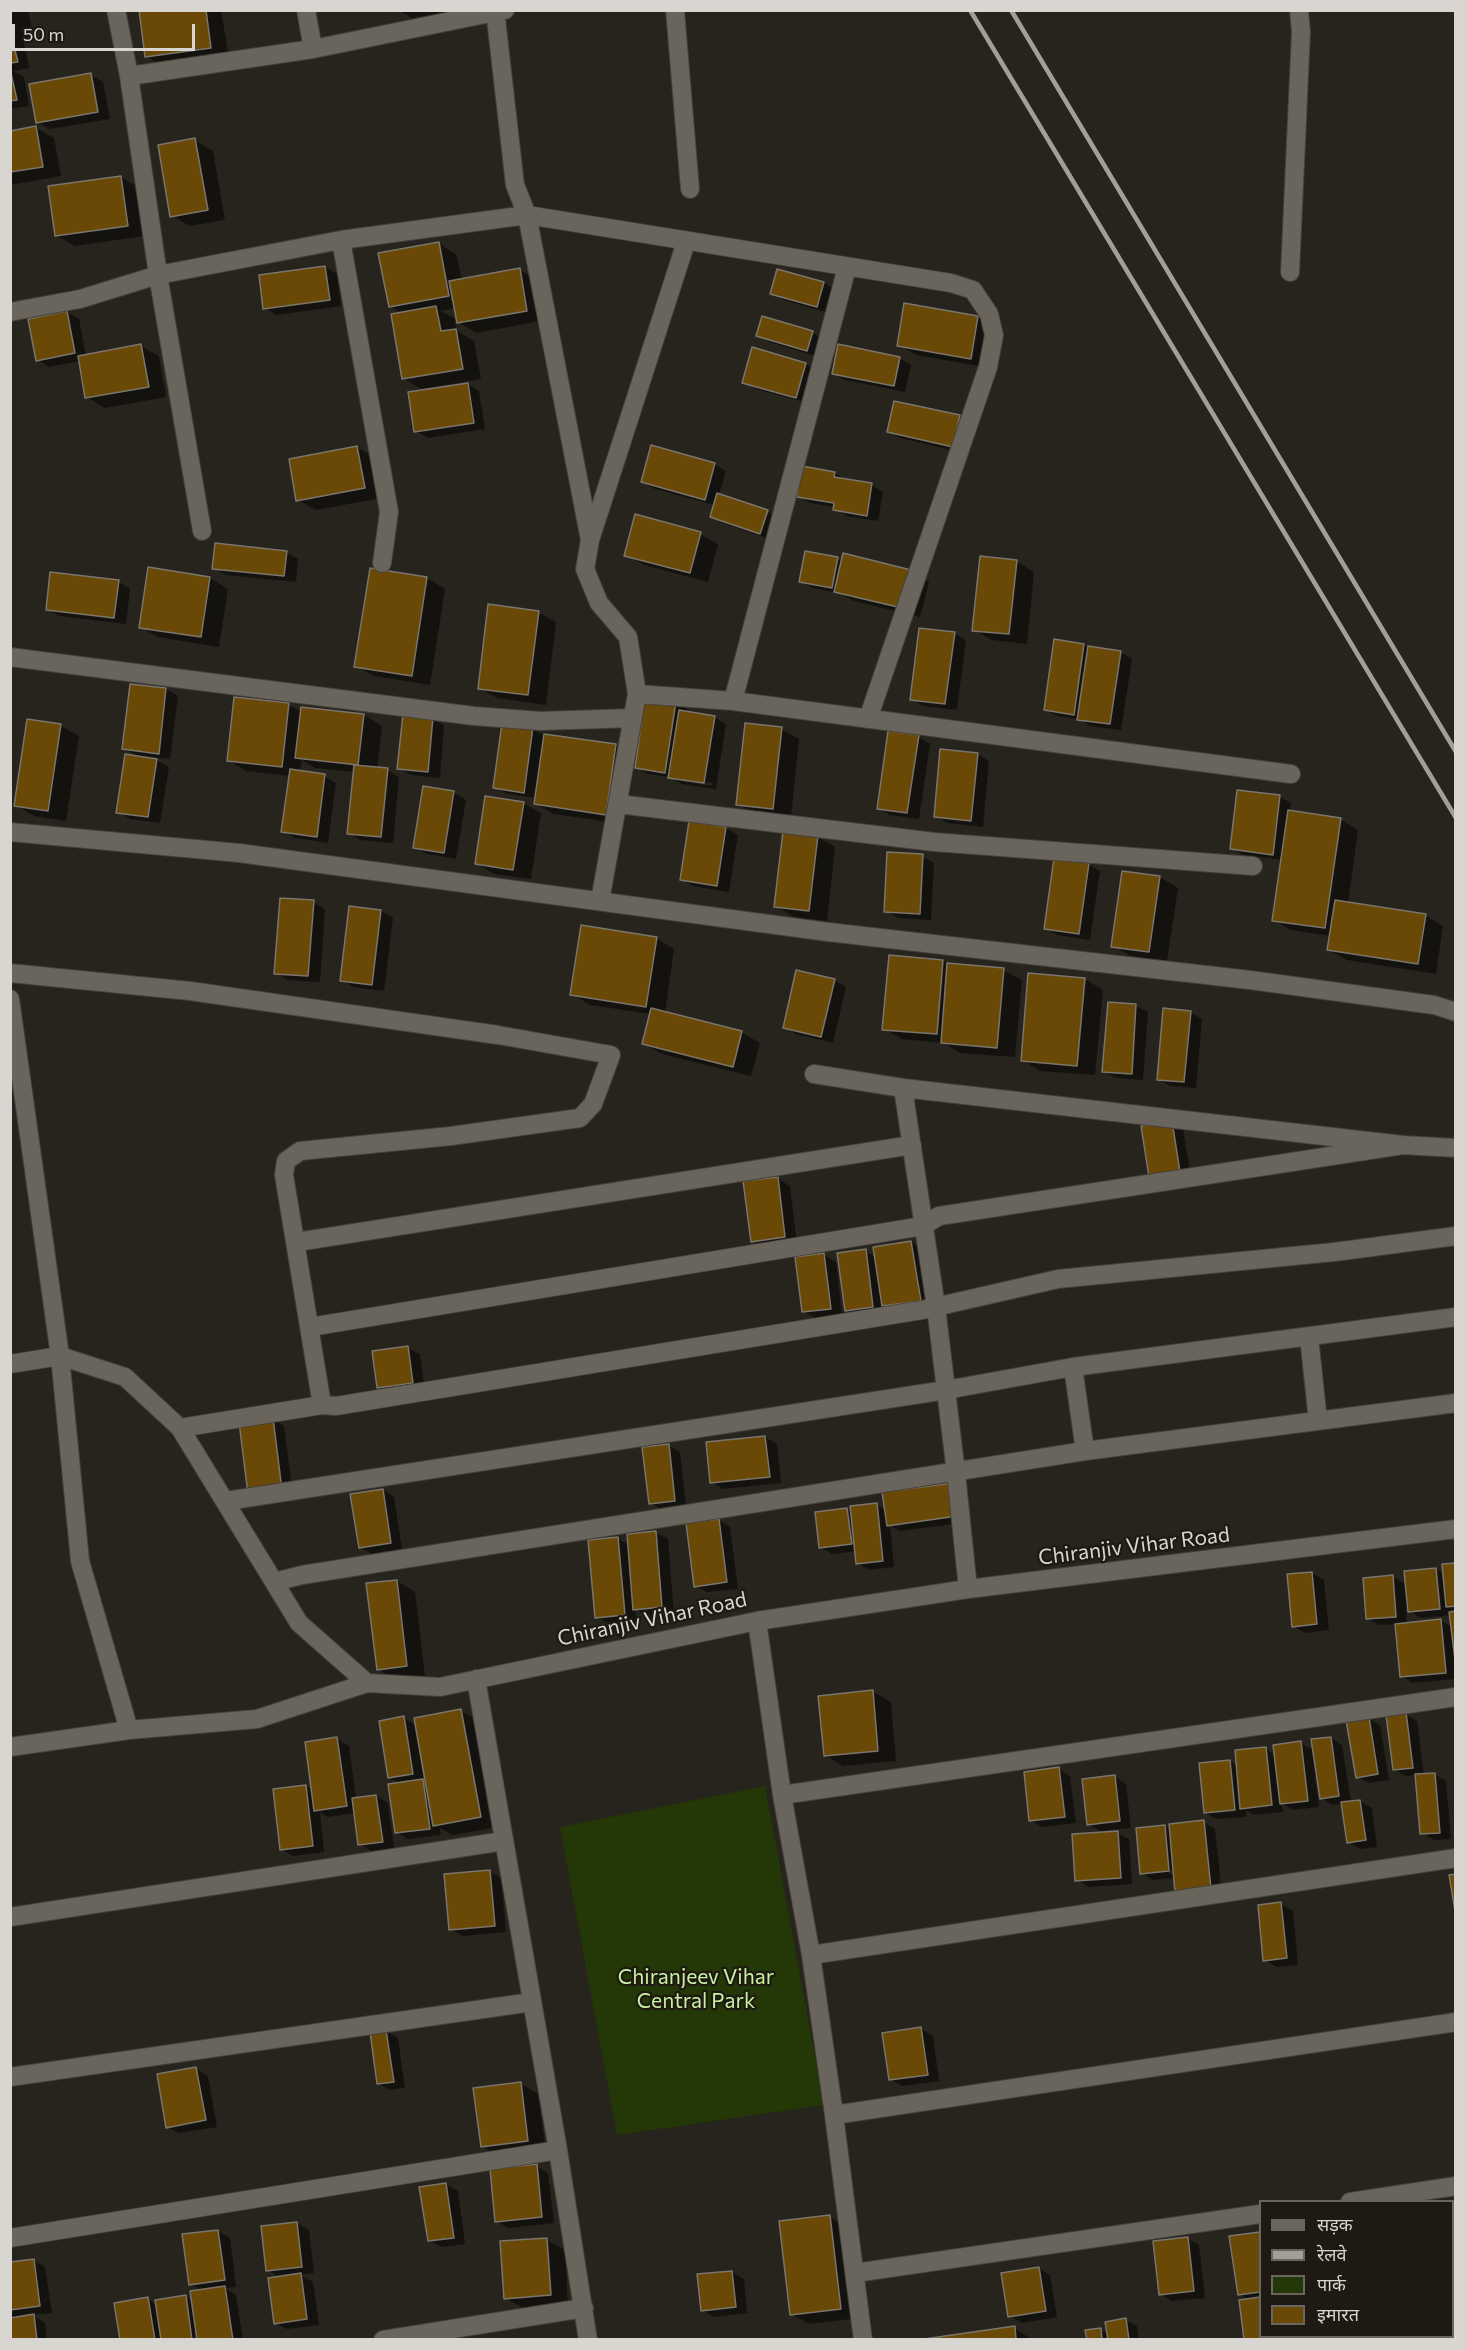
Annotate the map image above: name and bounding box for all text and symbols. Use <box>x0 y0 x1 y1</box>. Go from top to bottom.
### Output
scale bar <box>15 12 198 50</box>
text: 50 m <box>23 23 64 45</box>
street label: Chiranjiv Vihar Road <box>1037 1522 1231 1570</box>
street label: Chiranjiv Vihar Road <box>555 1587 749 1651</box>
park label: Chiranjeev Vihar Central Park <box>618 1964 774 2014</box>
legend <box>1259 2200 1454 2338</box>
text: सड़क <box>1317 2213 1353 2235</box>
text: रेलवे <box>1317 2243 1347 2265</box>
text: पार्क <box>1317 2273 1346 2295</box>
text: इमारत <box>1317 2303 1359 2325</box>

